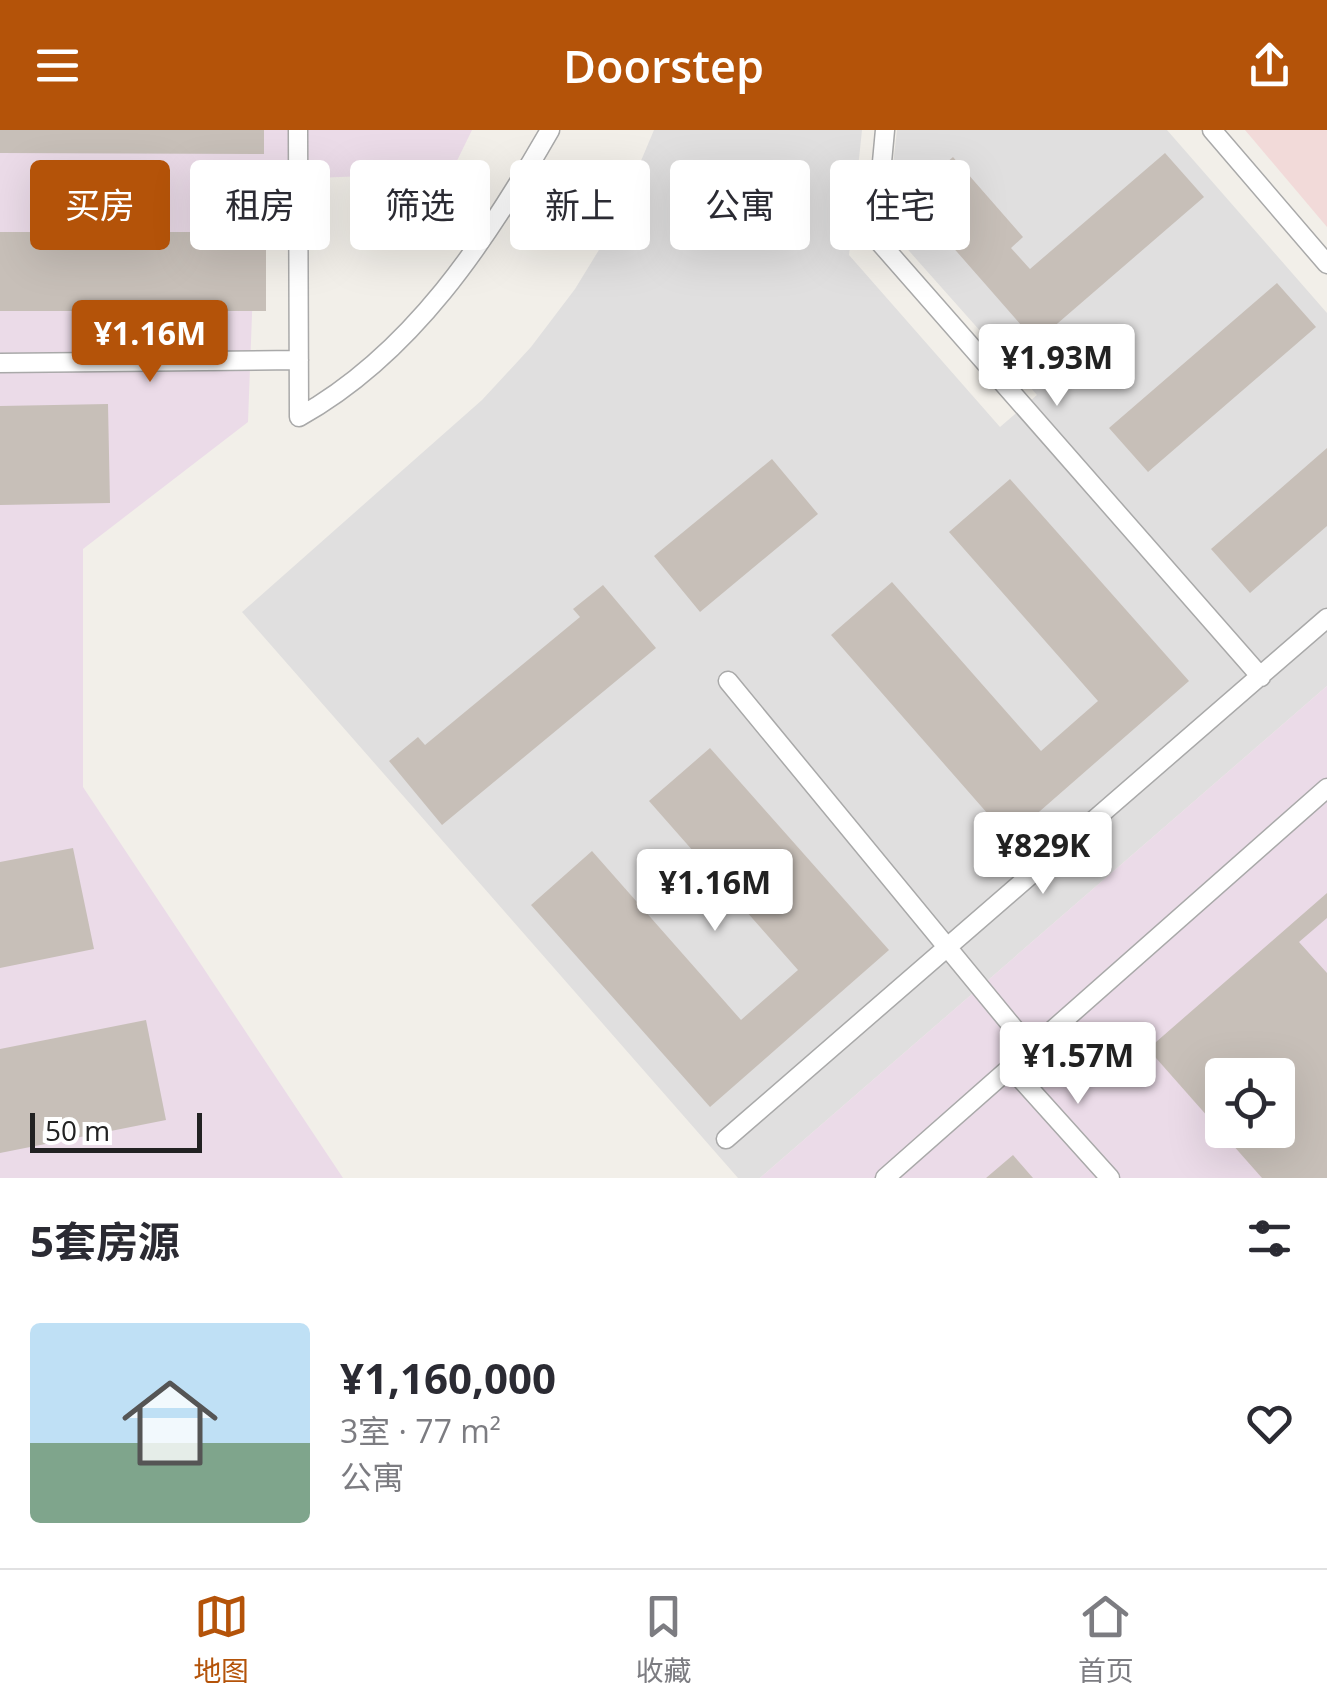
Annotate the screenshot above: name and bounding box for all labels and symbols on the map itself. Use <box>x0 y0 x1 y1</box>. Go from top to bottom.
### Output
pin: ¥1.16M <box>69 300 231 385</box>
pin: ¥1.93M <box>976 324 1138 409</box>
pin: ¥829K <box>973 812 1113 897</box>
pin: ¥1.16M <box>634 849 796 934</box>
pin: ¥1.57M <box>997 1022 1159 1107</box>
scale bar <box>30 1108 202 1153</box>

